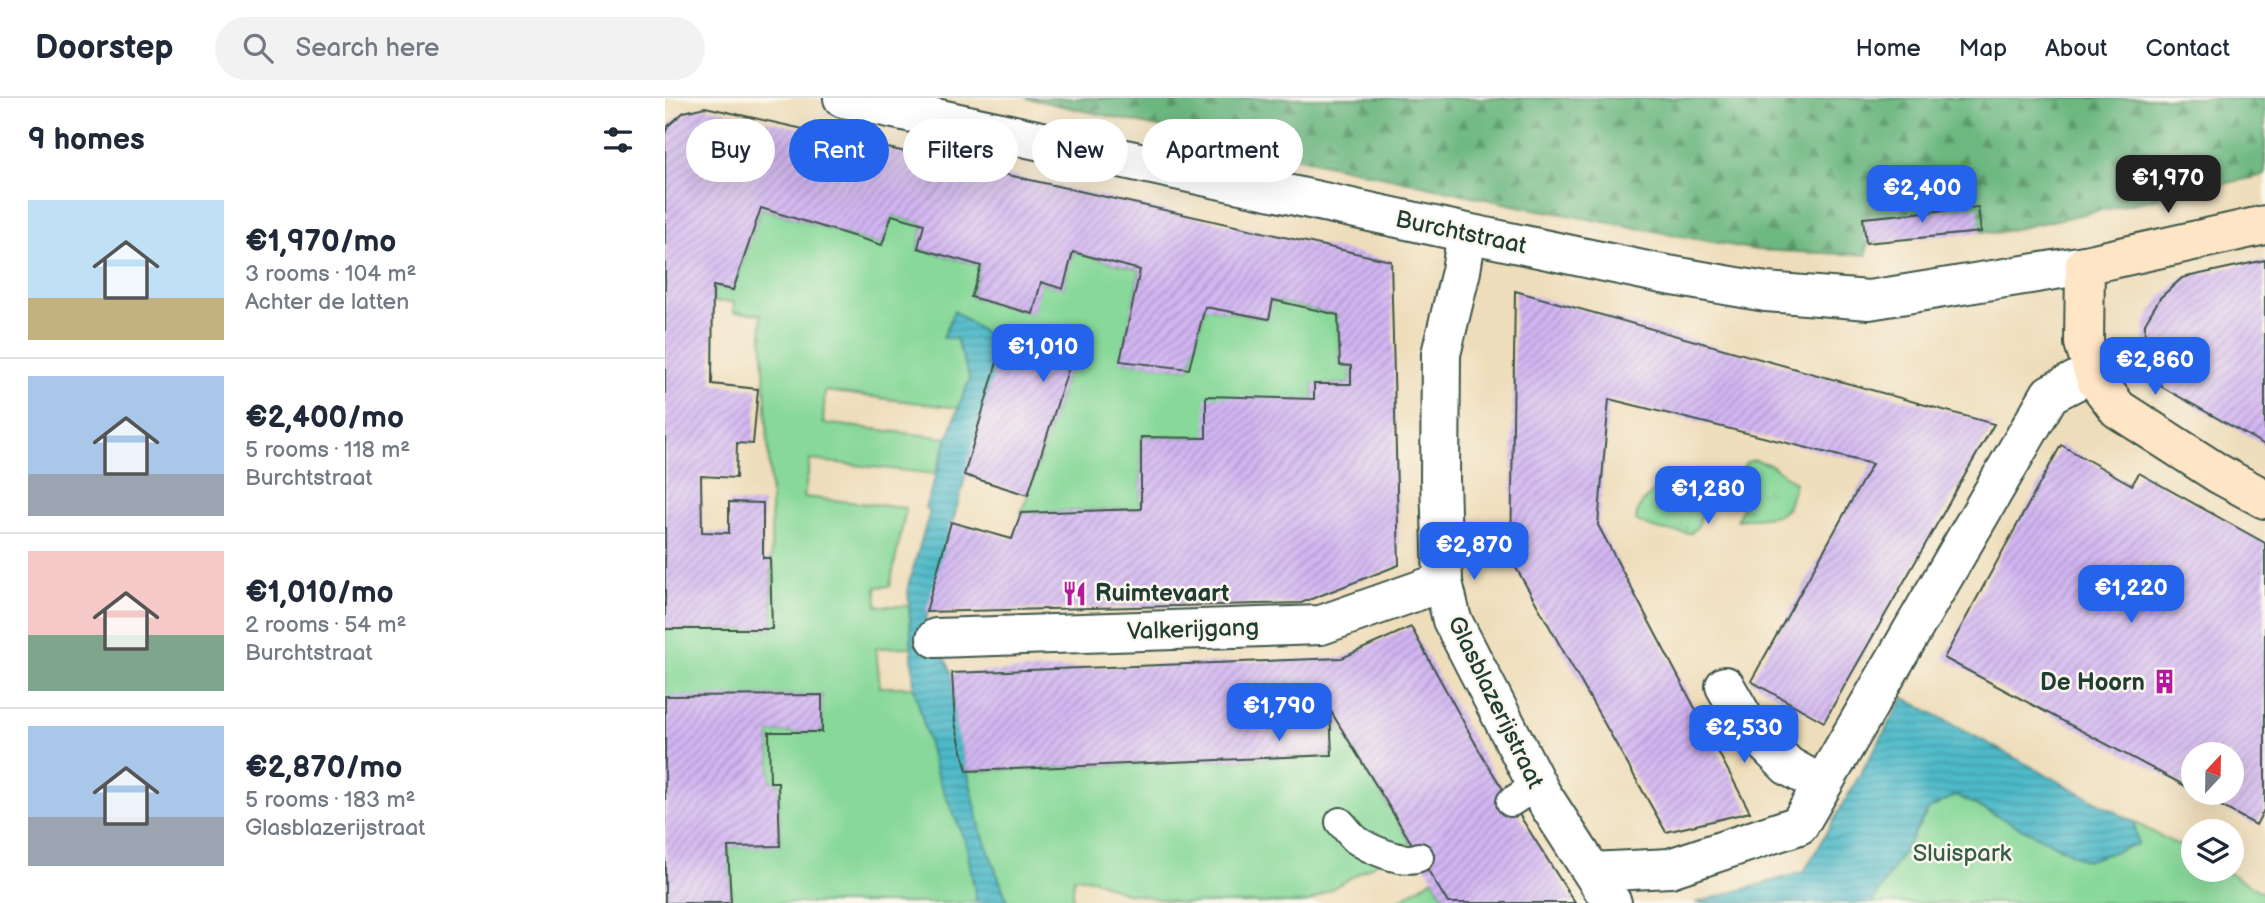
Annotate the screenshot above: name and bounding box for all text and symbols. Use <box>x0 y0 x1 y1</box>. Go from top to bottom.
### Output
search box <box>215 17 705 80</box>
text: Doorstep <box>35 28 173 68</box>
icon: search <box>239 29 277 67</box>
text: Search here <box>295 33 439 64</box>
text: Home <box>1856 34 1921 63</box>
text: Map <box>1959 34 2007 63</box>
text: About <box>2045 34 2107 63</box>
text: Contact <box>2145 34 2230 63</box>
chip: Buy <box>686 119 775 182</box>
chip: Rent <box>789 119 889 182</box>
chip: Filters <box>903 119 1018 182</box>
chip: New <box>1032 119 1128 182</box>
chip: Apartment <box>1142 119 1303 182</box>
icon: filters <box>599 121 637 159</box>
text: 9 homes <box>28 122 145 158</box>
pin: €1,970 <box>2111 156 2225 215</box>
text: €1,970 <box>2132 164 2204 192</box>
pin: €2,400 <box>1865 166 1979 225</box>
text: €2,400 <box>1883 174 1961 202</box>
street label: Burchtstraat <box>1393 204 1530 261</box>
text: €1,970/mo <box>245 224 396 260</box>
icon: home <box>84 228 168 312</box>
text: 3 rooms · 104 m² <box>245 260 416 288</box>
text: Achter de latten <box>245 288 409 316</box>
pin: €1,010 <box>986 324 1100 384</box>
text: €1,010 <box>1008 333 1078 361</box>
pin: €2,860 <box>2098 338 2212 397</box>
text: €2,860 <box>2116 346 2194 374</box>
text: €2,400/mo <box>245 400 404 436</box>
icon: home <box>84 404 168 488</box>
text: 5 rooms · 118 m² <box>245 436 410 464</box>
text: Burchtstraat <box>245 464 373 492</box>
pin: €1,280 <box>1651 466 1765 526</box>
text: €1,280 <box>1671 475 1745 503</box>
pin: €2,870 <box>1417 522 1531 582</box>
text: €2,870 <box>1435 531 1513 559</box>
pin: €1,220 <box>2074 566 2188 625</box>
text: €1,220 <box>2094 574 2168 602</box>
text: €1,010/mo <box>245 575 394 611</box>
icon: home <box>84 579 168 663</box>
restaurant icon: Ruimtevaart <box>1061 579 1089 607</box>
place label: Ruimtevaart <box>1095 579 1229 608</box>
text: 2 rooms · 54 m² <box>245 611 407 639</box>
street label: Glasblazerijstraat <box>1441 611 1550 794</box>
street label: Valkerijgang <box>1126 613 1260 646</box>
text: Burchtstraat <box>245 639 373 667</box>
place label: De Hoorn <box>2040 668 2145 697</box>
building icon: De Hoorn <box>2151 668 2179 696</box>
pin: €1,790 <box>1222 684 1336 743</box>
text: €1,790 <box>1243 692 1315 720</box>
pin: €2,530 <box>1687 706 1801 765</box>
text: €2,530 <box>1705 714 1783 742</box>
north arrow <box>2181 742 2243 805</box>
map controls <box>2181 742 2244 882</box>
text: €2,870/mo <box>245 750 402 786</box>
icon: home <box>84 754 168 838</box>
text: 5 rooms · 183 m² <box>245 786 415 814</box>
text: Glasblazerijstraat <box>245 814 425 842</box>
button: layers <box>2181 819 2244 882</box>
park label: Sluispark <box>1913 839 2012 868</box>

